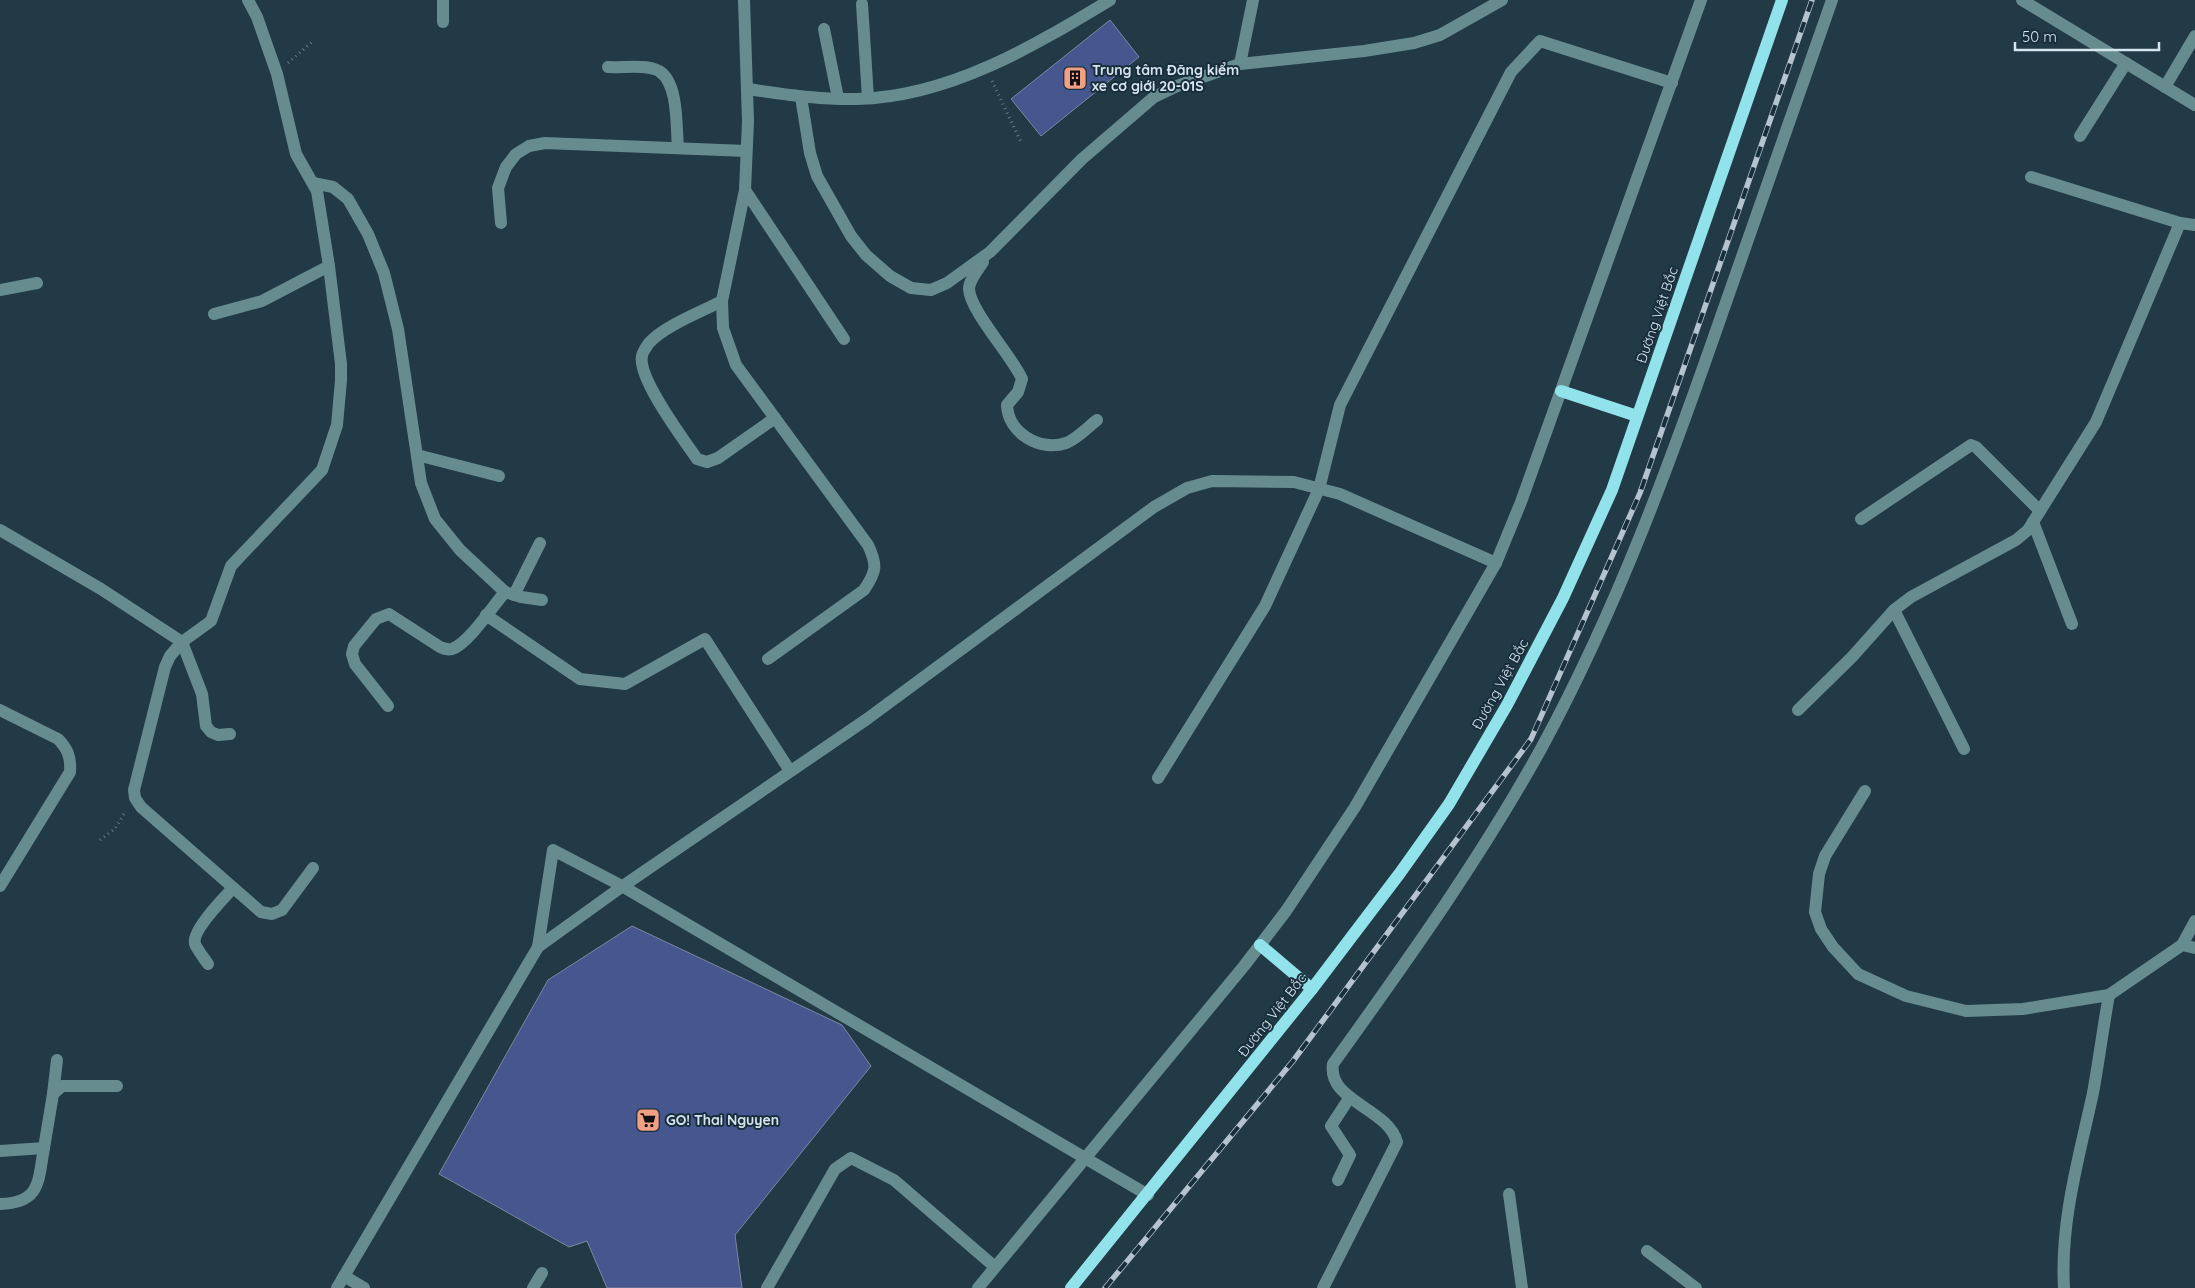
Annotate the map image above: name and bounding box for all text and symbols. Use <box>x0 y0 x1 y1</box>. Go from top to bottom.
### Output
scale bar <box>2015 20 2159 52</box>
text: 50 m <box>2022 27 2057 46</box>
place label: Trung tâm Đăng kiểm xe cơ giới 20-01S <box>1092 61 1239 95</box>
building icon: Trung tâm Đăng kiểm xe cơ giới 20-01S <box>1062 65 1088 91</box>
street label: Đường Việt Bắc <box>1632 264 1682 366</box>
street label: Đường Việt Bắc <box>1468 636 1532 732</box>
street label: Đường Việt Bắc <box>1234 970 1310 1060</box>
supermarket icon: GO! Thai Nguyen <box>635 1107 661 1133</box>
place label: GO! Thai Nguyen <box>666 1111 779 1129</box>

